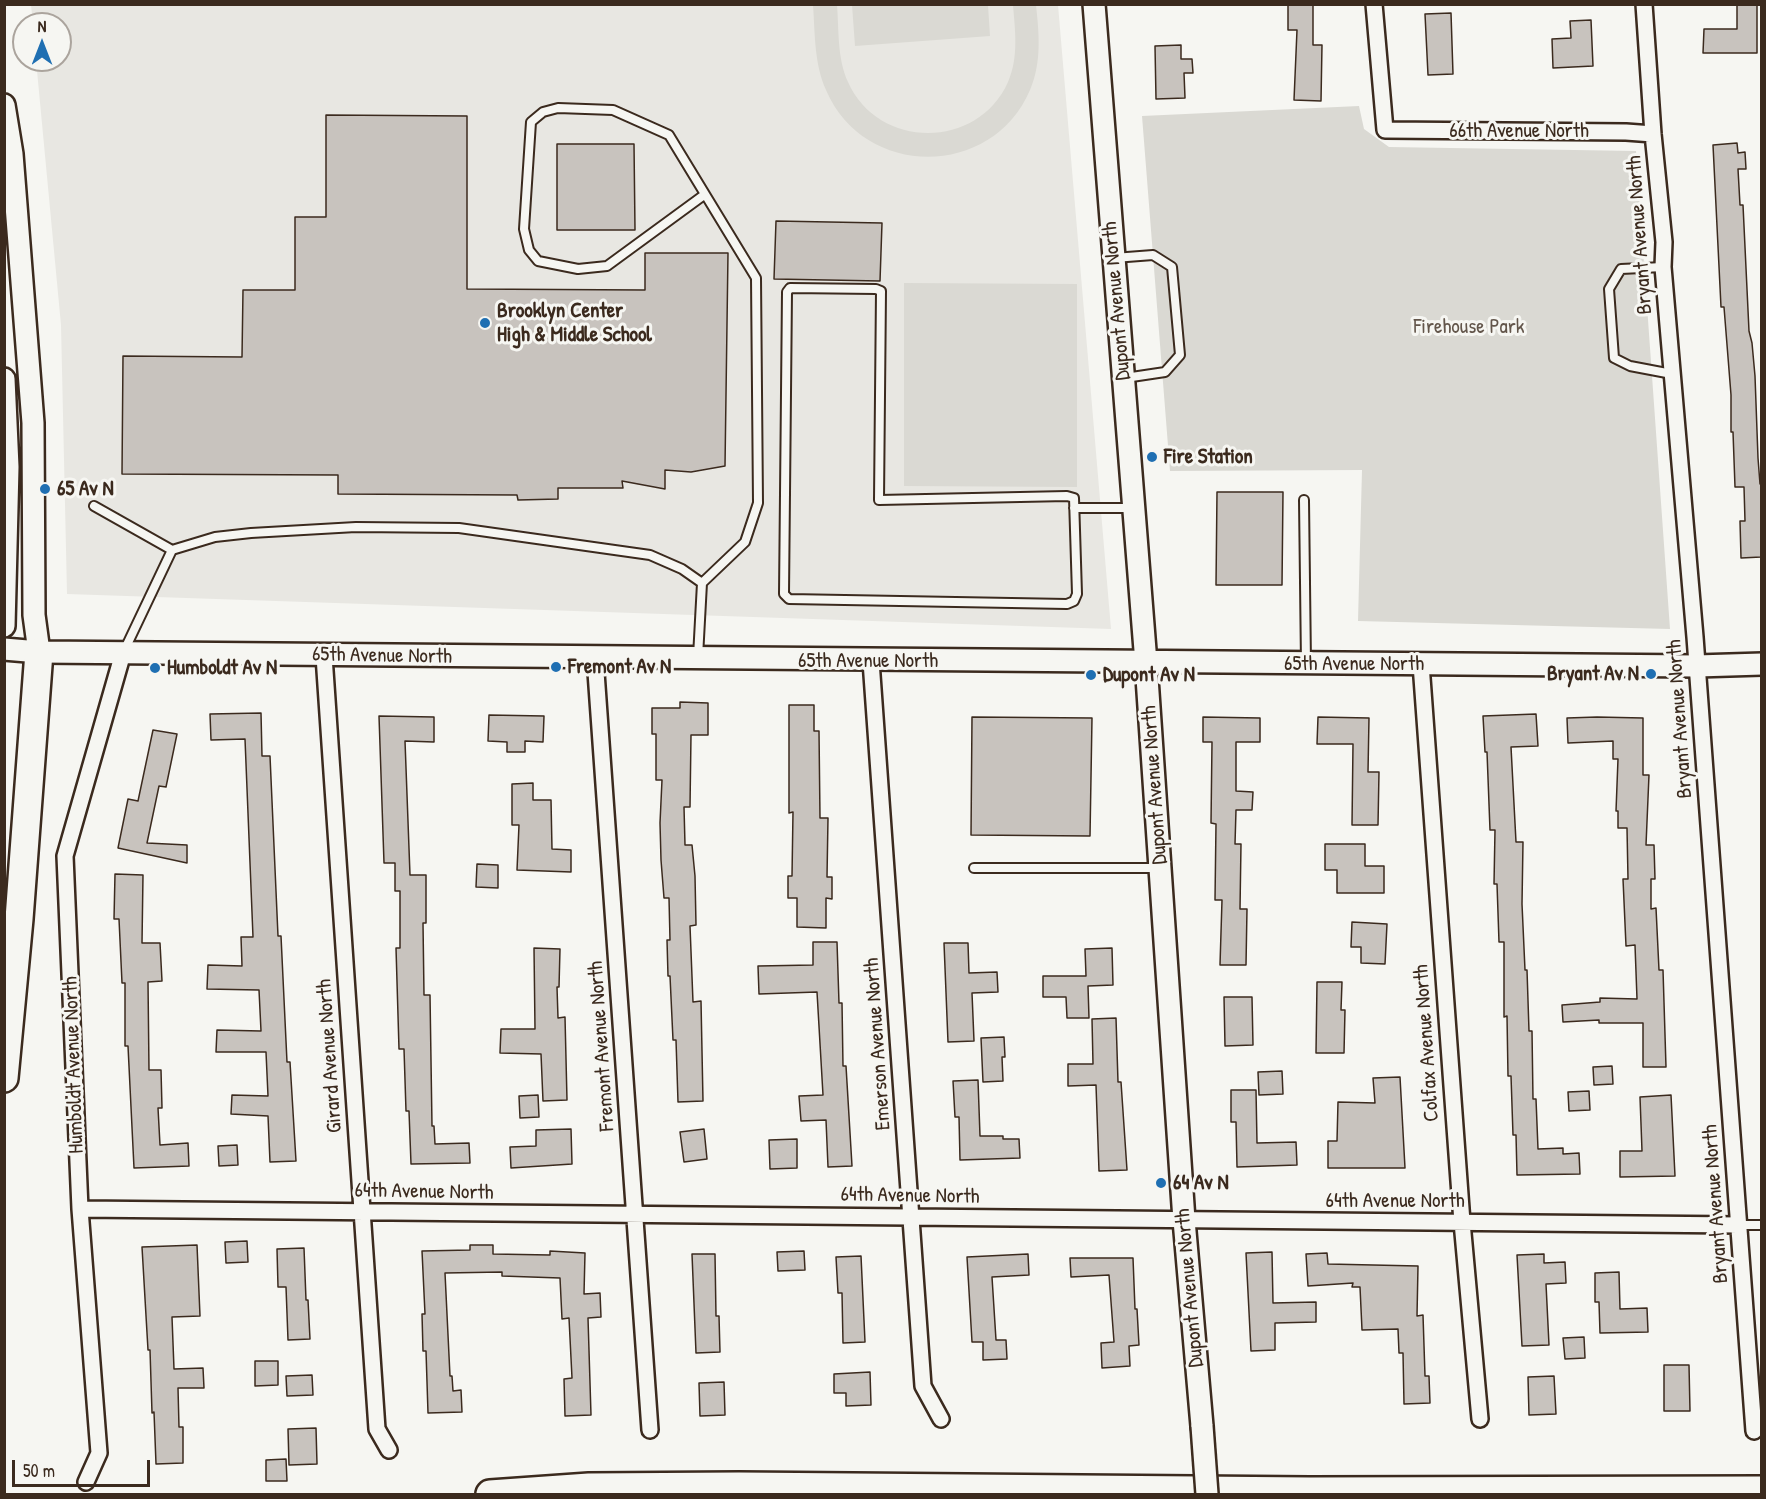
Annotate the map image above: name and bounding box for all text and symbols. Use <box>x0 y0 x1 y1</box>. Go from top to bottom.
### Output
north arrow <box>12 12 72 72</box>
text: N <box>38 15 46 37</box>
street label: 66th Avenue North <box>1449 118 1589 144</box>
street label: Bryant Avenue North <box>1622 155 1658 315</box>
street label: Dupont Avenue North <box>1098 221 1136 381</box>
place label: Brooklyn Center High & Middle School <box>497 298 652 348</box>
park label: Firehouse Park <box>1413 314 1525 340</box>
marker: Brooklyn Center High & Middle School <box>478 316 492 330</box>
place label: Fire Station <box>1164 444 1253 470</box>
marker: Fire Station <box>1145 450 1159 464</box>
place label: 65 Av N <box>57 476 114 502</box>
marker: 65 Av N <box>38 482 52 496</box>
street label: Bryant Avenue North <box>1662 639 1698 799</box>
street label: 65th Avenue North <box>312 642 452 670</box>
street label: 65th Avenue North <box>798 648 938 674</box>
street label: 65th Avenue North <box>1284 651 1424 677</box>
place label: Fremont Av N <box>568 654 671 680</box>
place label: Humboldt Av N <box>167 655 277 681</box>
marker: Fremont Av N <box>549 660 563 674</box>
marker: Humboldt Av N <box>148 661 162 675</box>
place label: Bryant Av N <box>1547 661 1639 687</box>
place label: Dupont Av N <box>1103 662 1195 688</box>
marker: Bryant Av N <box>1644 667 1658 681</box>
marker: Dupont Av N <box>1084 668 1098 682</box>
street label: Dupont Avenue North <box>1137 705 1173 865</box>
street label: Emerson Avenue North <box>859 957 897 1131</box>
street label: Fremont Avenue North <box>583 960 621 1132</box>
street label: Colfax Avenue North <box>1409 964 1445 1122</box>
street label: Humboldt Avenue North <box>58 976 90 1154</box>
street label: Girard Avenue North <box>312 978 348 1134</box>
street label: Bryant Avenue North <box>1698 1124 1734 1284</box>
place label: 64 Av N <box>1173 1170 1229 1196</box>
marker: 64 Av N <box>1154 1176 1168 1190</box>
street label: 64th Avenue North <box>354 1178 494 1206</box>
street label: 64th Avenue North <box>840 1182 980 1210</box>
street label: 64th Avenue North <box>1326 1188 1464 1214</box>
street label: Dupont Avenue North <box>1171 1208 1209 1368</box>
scale bar <box>15 1448 153 1486</box>
text: 50 m <box>23 1458 55 1483</box>

